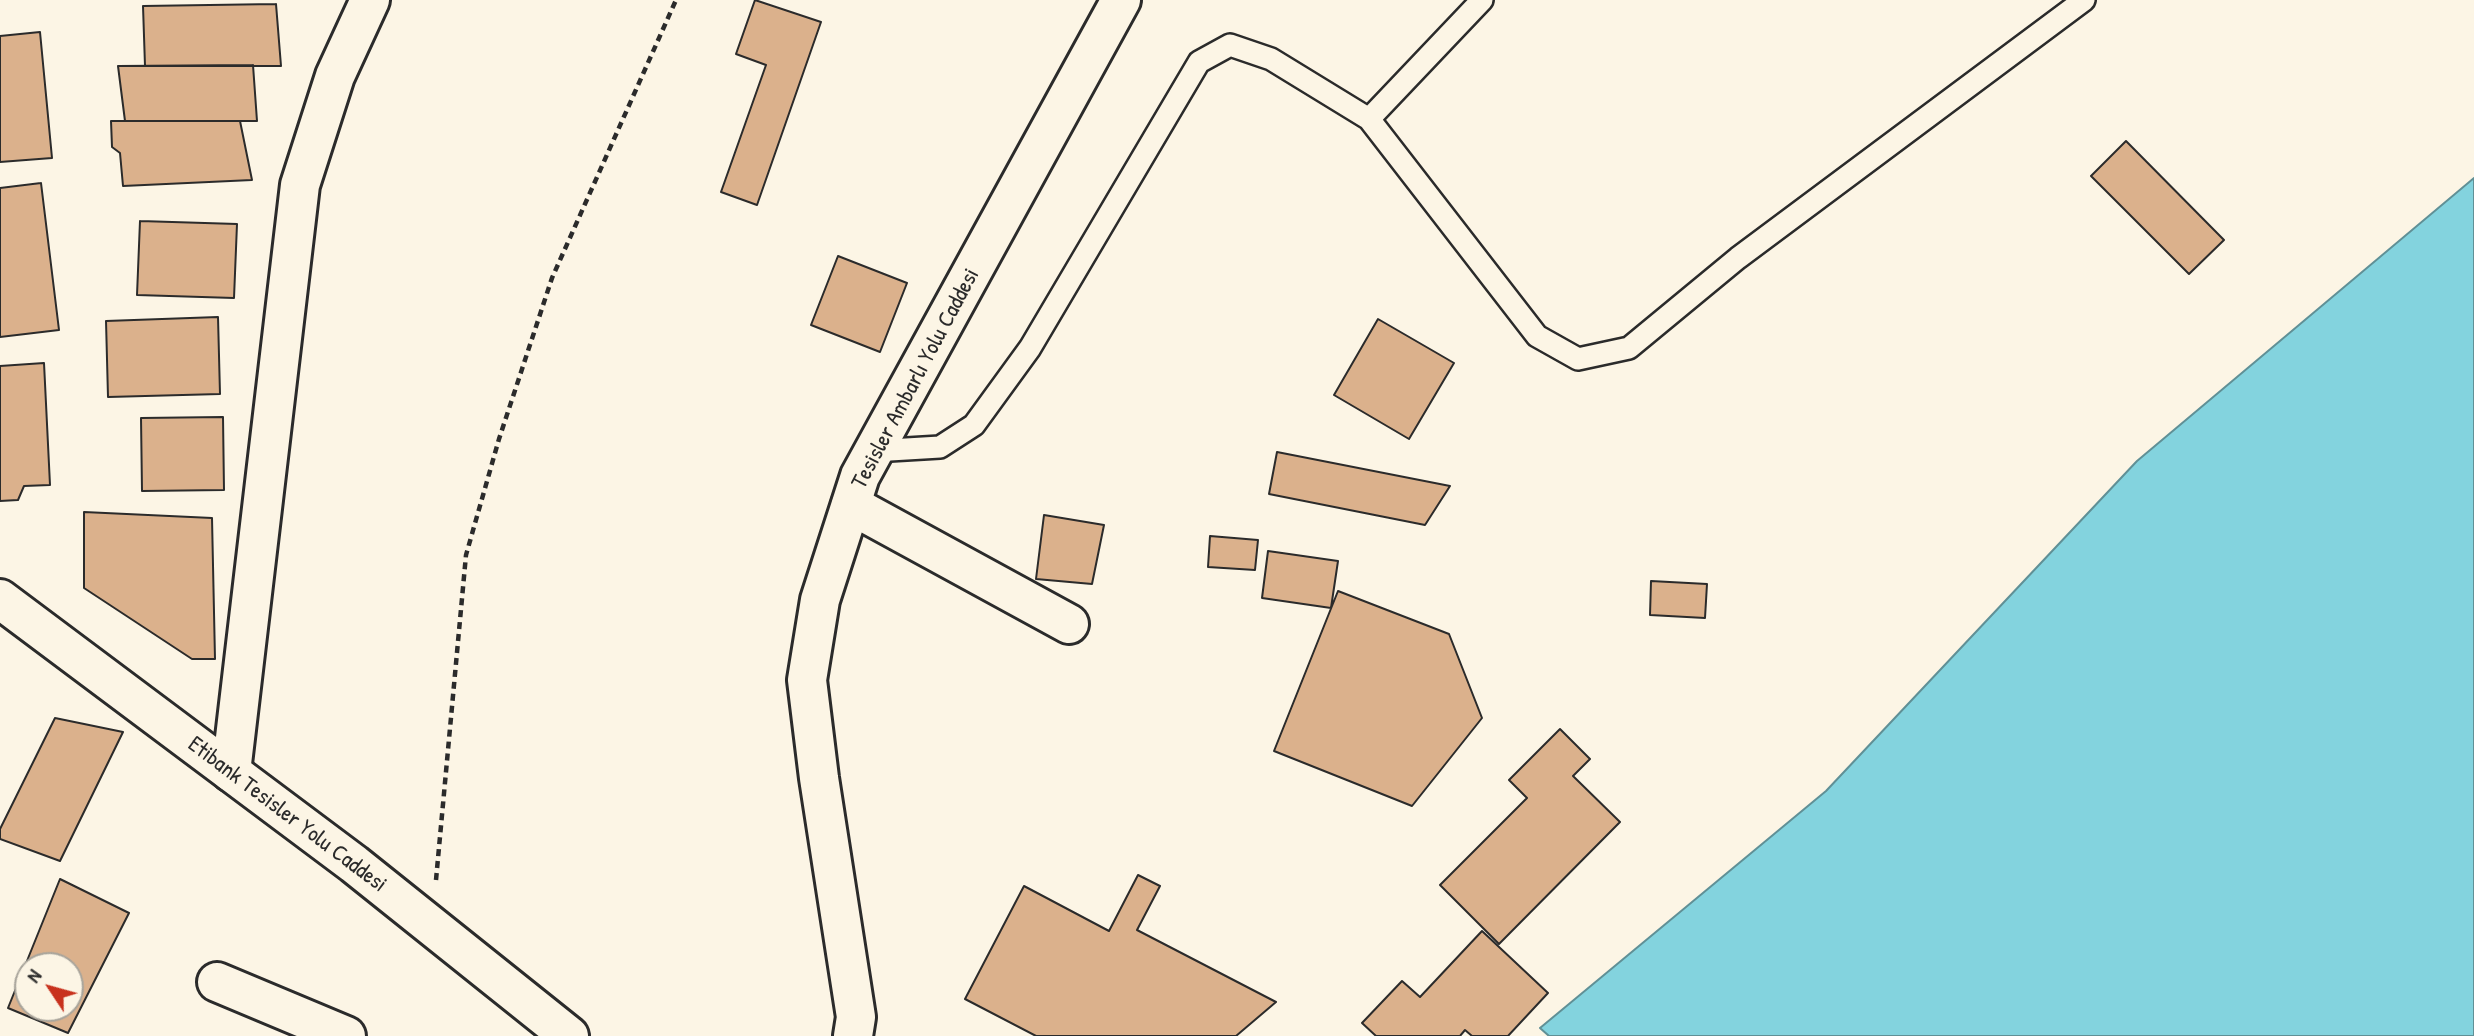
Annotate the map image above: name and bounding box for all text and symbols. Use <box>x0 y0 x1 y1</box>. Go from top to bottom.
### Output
street label: Tesisler Ambarlı Yolu Caddesi <box>846 264 986 494</box>
street label: Etibank Tesisler Yolu Caddesi <box>182 731 392 899</box>
north arrow <box>14 952 84 1022</box>
text: N <box>20 964 47 988</box>

